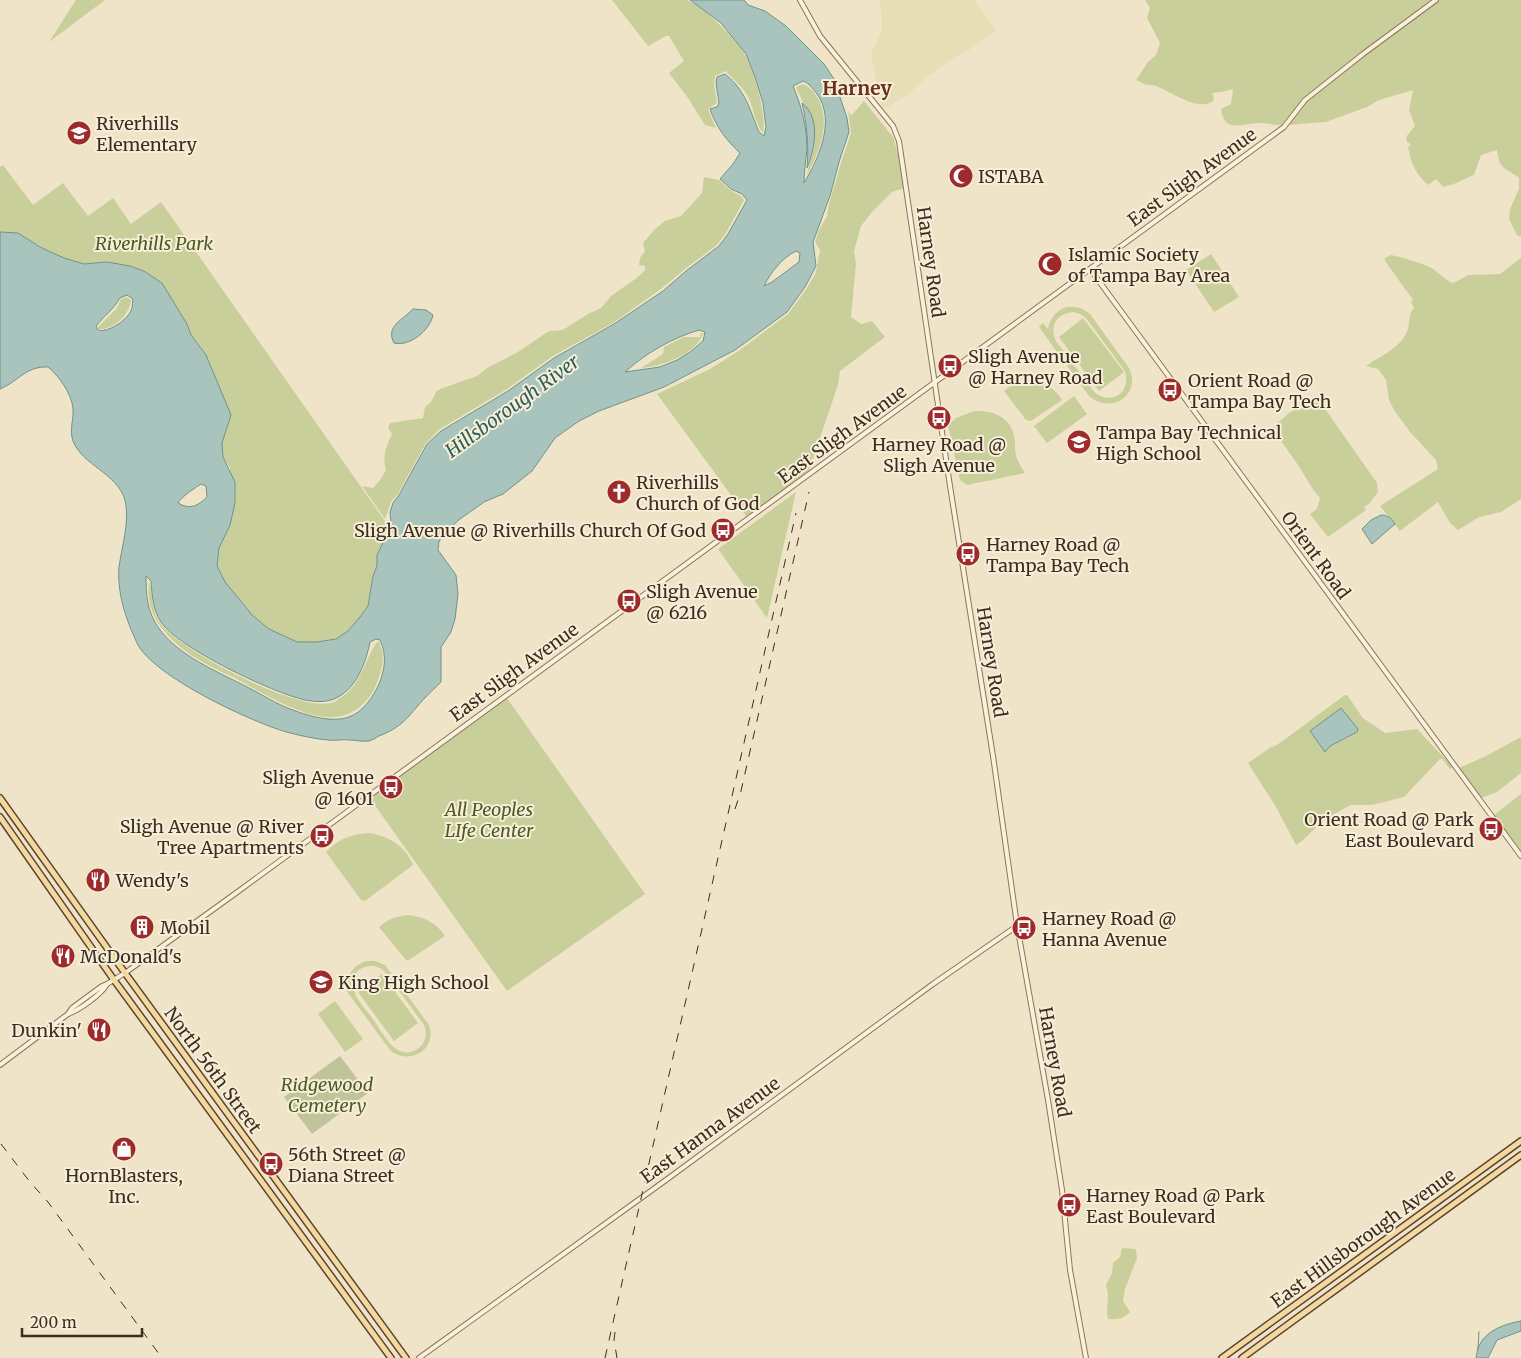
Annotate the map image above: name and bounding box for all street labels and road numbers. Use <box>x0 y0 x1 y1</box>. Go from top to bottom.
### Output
street label: East Sligh Avenue <box>1123 123 1261 231</box>
street label: Harney Road <box>912 205 950 319</box>
street label: East Sligh Avenue <box>773 380 911 488</box>
street label: Orient Road <box>1276 507 1356 604</box>
street label: Harney Road <box>972 605 1012 719</box>
street label: East Sligh Avenue <box>445 618 583 726</box>
street label: North 56th Street <box>159 1002 267 1138</box>
street label: Harney Road <box>1034 1005 1076 1119</box>
street label: East Hanna Avenue <box>636 1072 784 1188</box>
street label: East Hillsborough Avenue <box>1266 1163 1460 1313</box>

